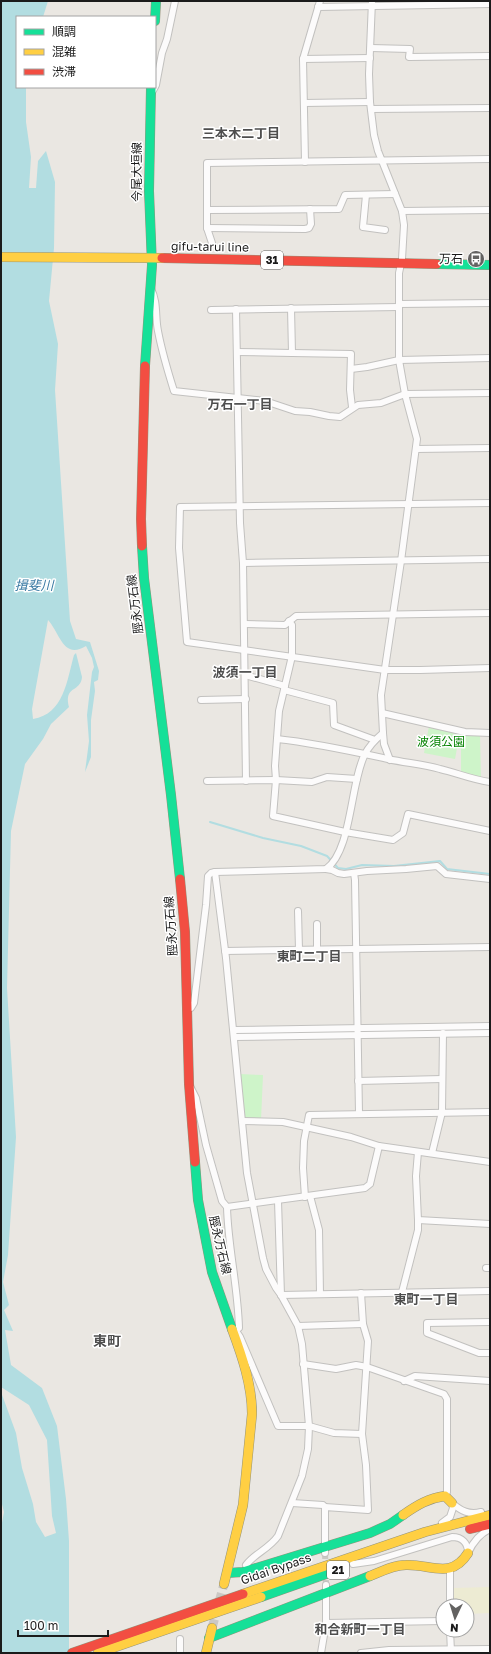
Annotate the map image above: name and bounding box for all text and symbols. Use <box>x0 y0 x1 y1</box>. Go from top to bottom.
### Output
legend <box>16 16 156 88</box>
text: 順調 <box>52 24 76 39</box>
text: 混雑 <box>52 44 76 59</box>
text: 渋滞 <box>52 64 76 79</box>
district label: 三本木二丁目 <box>202 125 280 141</box>
street label: 今尾大垣線 <box>129 142 144 202</box>
street label: gifu-tarui line <box>171 238 249 255</box>
bus stop icon: 万石 <box>466 249 486 269</box>
road number: 31 <box>261 251 283 269</box>
place label: 万石 <box>439 251 463 266</box>
district label: 万石一丁目 <box>207 396 273 412</box>
street label: 脛永万石線 <box>123 573 146 635</box>
water label: 揖斐川 <box>14 577 55 593</box>
district label: 波須一丁目 <box>212 664 278 680</box>
park label: 波須公園 <box>417 734 465 749</box>
street label: 脛永万石線 <box>161 896 180 956</box>
district label: 東町二丁目 <box>276 948 342 964</box>
street label: 脛永万石線 <box>206 1214 235 1276</box>
district label: 東町一丁目 <box>393 1291 459 1307</box>
district label: 東町 <box>93 1332 121 1349</box>
street label: Gidai Bypass <box>239 1549 313 1588</box>
road number: 21 <box>327 1561 349 1579</box>
north arrow <box>435 1598 475 1638</box>
scale bar <box>18 1612 108 1638</box>
text: 100 m <box>24 1618 58 1633</box>
district label: 和合新町一丁目 <box>314 1621 406 1637</box>
text: N <box>450 1622 459 1635</box>

